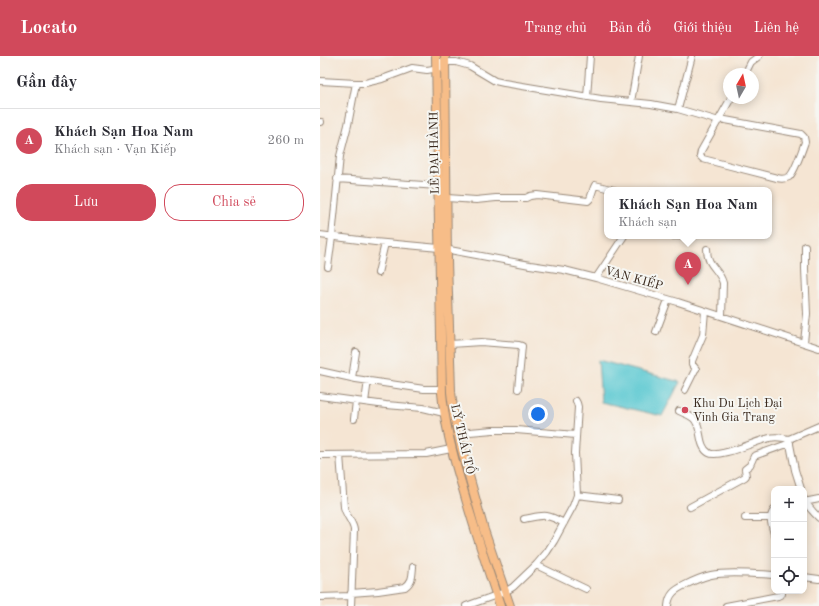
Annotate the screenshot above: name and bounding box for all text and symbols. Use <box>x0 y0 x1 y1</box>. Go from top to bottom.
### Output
text: Locato <box>20 19 77 38</box>
text: Trang chủ <box>524 21 587 35</box>
text: Bản đồ <box>609 21 651 35</box>
text: Giới thiệu <box>673 21 732 35</box>
text: Liên hệ <box>754 21 799 35</box>
north arrow <box>723 68 759 104</box>
text: Gần đây <box>16 74 77 91</box>
street label: LÊ ĐẠI HÀNH <box>425 112 442 194</box>
text: Khách Sạn Hoa Nam <box>54 125 193 140</box>
text: A <box>24 134 34 147</box>
text: 260 m <box>267 134 304 147</box>
text: Khách sạn · Vạn Kiếp <box>54 143 176 156</box>
button: Lưu <box>16 184 156 221</box>
button: Chia sẻ <box>164 184 304 221</box>
popup <box>604 187 772 239</box>
text: Khách Sạn Hoa Nam <box>618 198 758 213</box>
text: Khách sạn <box>618 216 677 229</box>
pin: A <box>675 252 701 285</box>
street label: VẠN KIẾP <box>603 261 665 293</box>
place label: Khu Du Lịch Đại Vinh Gia Trang <box>693 398 782 424</box>
street label: LÝ THÁI TỔ <box>448 402 481 476</box>
your location <box>528 404 548 424</box>
marker: Khu Du Lịch Đại Vinh Gia Trang <box>680 405 690 415</box>
map controls <box>771 486 807 594</box>
button: + <box>771 486 807 522</box>
button: − <box>771 522 807 558</box>
button: locate <box>771 558 807 594</box>

